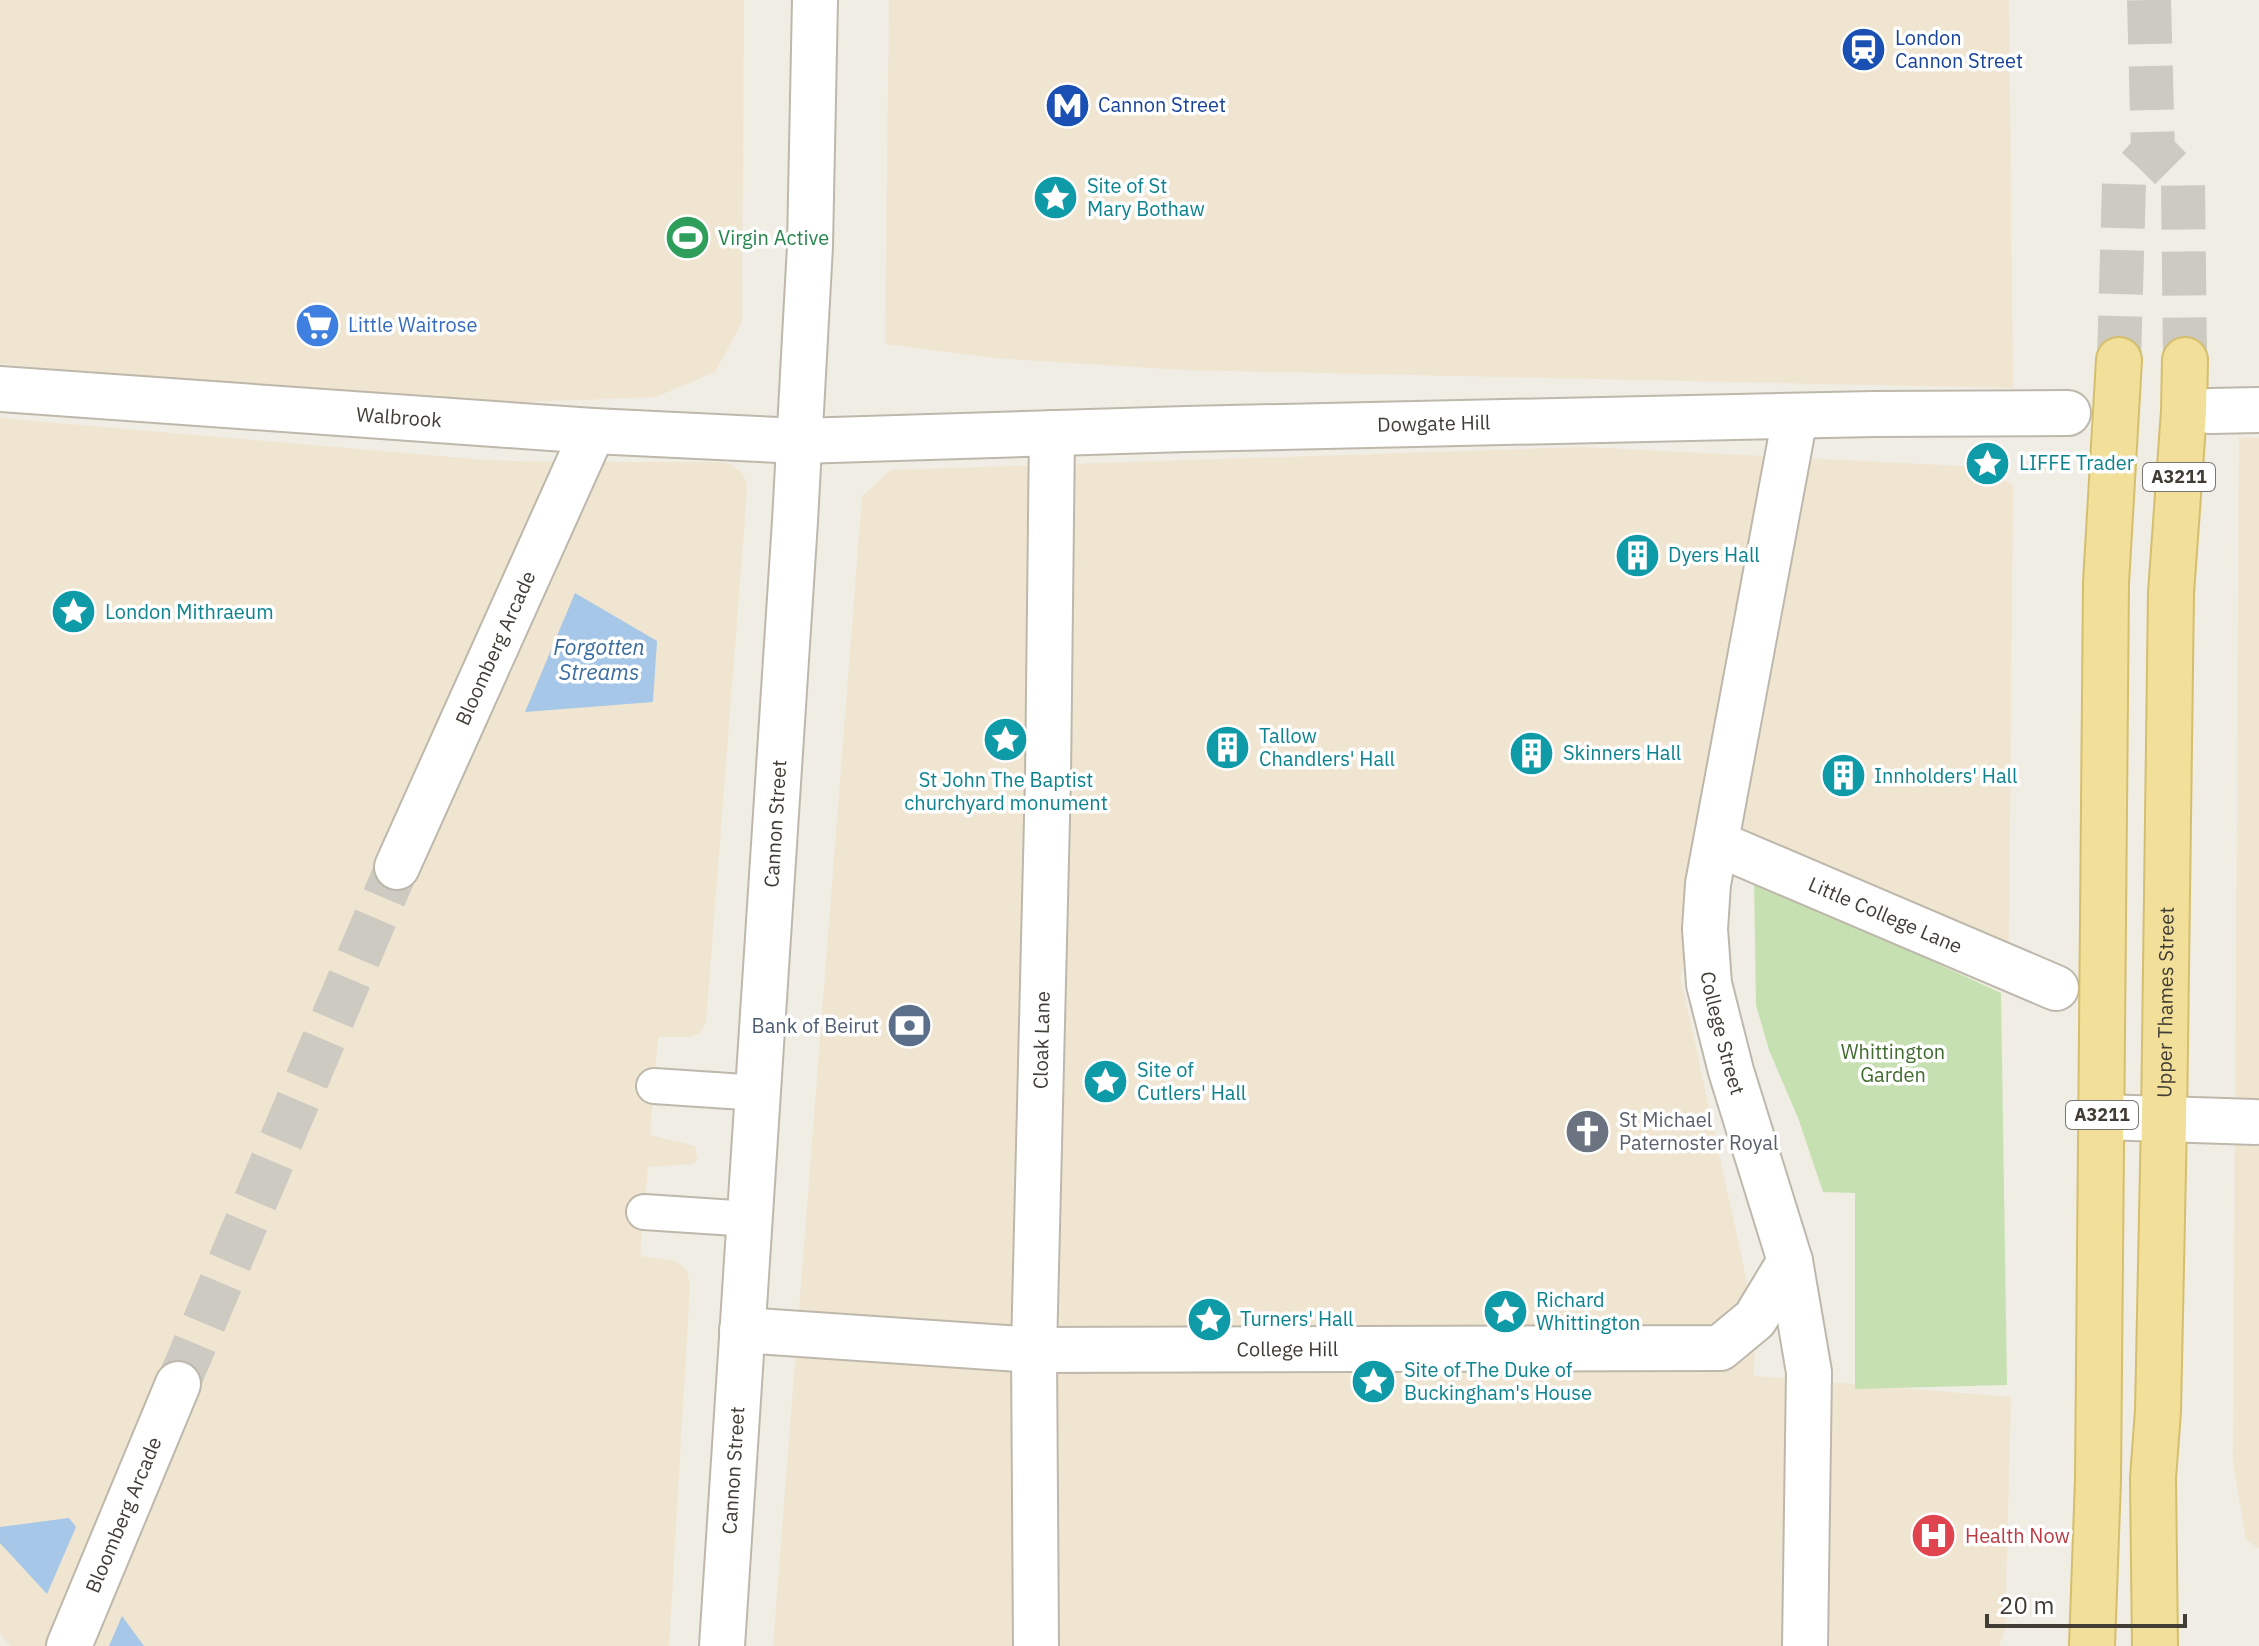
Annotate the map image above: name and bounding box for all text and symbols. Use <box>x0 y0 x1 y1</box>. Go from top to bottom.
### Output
place label: London Cannon Street <box>1895 24 2023 74</box>
station icon: London Cannon Street <box>1840 25 1888 73</box>
metro station icon: Cannon Street <box>1043 81 1091 129</box>
place label: Cannon Street <box>1098 91 1226 118</box>
place label: Site of St Mary Bothaw <box>1087 172 1205 222</box>
place icon: Site of St Mary Bothaw <box>1032 173 1080 221</box>
sports icon: Virgin Active <box>663 214 711 262</box>
place label: Virgin Active <box>718 224 829 251</box>
supermarket icon: Little Waitrose <box>293 301 341 349</box>
place label: Little Waitrose <box>348 311 478 338</box>
street label: Walbrook <box>355 400 443 433</box>
street label: Dowgate Hill <box>1377 408 1491 438</box>
place icon: LIFFE Trader <box>1964 439 2012 487</box>
place label: LIFFE Trader <box>2019 449 2134 476</box>
road number: A3211 <box>2143 463 2215 491</box>
building icon: Dyers Hall <box>1613 531 1661 579</box>
place label: Dyers Hall <box>1668 541 1760 568</box>
street label: Bloomberg Arcade <box>448 566 541 729</box>
place icon: London Mithraeum <box>50 588 98 636</box>
place label: London Mithraeum <box>105 598 274 625</box>
water label: Forgotten Streams <box>553 632 645 686</box>
place icon: St John The Baptist churchyard monument <box>982 716 1030 764</box>
place label: Tallow Chandlers' Hall <box>1259 722 1395 772</box>
building icon: Tallow Chandlers' Hall <box>1204 724 1252 772</box>
building icon: Skinners Hall <box>1508 729 1556 777</box>
place label: Skinners Hall <box>1563 739 1681 766</box>
building icon: Innholders' Hall <box>1819 752 1867 800</box>
street label: Cannon Street <box>757 759 792 888</box>
place label: Innholders' Hall <box>1874 762 2017 789</box>
place label: St John The Baptist churchyard monument <box>904 766 1108 816</box>
street label: Little College Lane <box>1804 870 1967 959</box>
street label: Upper Thames Street <box>2150 906 2180 1098</box>
street label: College Street <box>1695 970 1752 1098</box>
street label: Cloak Lane <box>1026 991 1056 1089</box>
bank icon: Bank of Beirut <box>886 1002 934 1050</box>
place label: Bank of Beirut <box>752 1012 879 1039</box>
park label: Whittington Garden <box>1841 1038 1945 1088</box>
place label: Site of Cutlers' Hall <box>1137 1056 1246 1106</box>
place icon: Site of Cutlers' Hall <box>1082 1058 1130 1106</box>
road number: A3211 <box>2066 1101 2138 1129</box>
place label: St Michael Paternoster Royal <box>1619 1106 1778 1156</box>
church icon: St Michael Paternoster Royal <box>1564 1108 1612 1156</box>
place label: Richard Whittington <box>1536 1286 1640 1336</box>
place icon: Richard Whittington <box>1481 1287 1529 1335</box>
place icon: Turners' Hall <box>1185 1295 1233 1343</box>
place label: Turners' Hall <box>1240 1305 1354 1332</box>
street label: College Hill <box>1237 1335 1338 1362</box>
place label: Site of The Duke of Buckingham's House <box>1404 1356 1592 1406</box>
place icon: Site of The Duke of Buckingham's House <box>1349 1357 1397 1405</box>
street label: Cannon Street <box>715 1406 751 1535</box>
street label: Bloomberg Arcade <box>79 1433 168 1597</box>
hospital icon: Health Now <box>1910 1512 1958 1560</box>
place label: Health Now <box>1965 1522 2070 1549</box>
scale bar <box>1987 1578 2185 1628</box>
text: 20 m <box>1999 1589 2054 1621</box>

